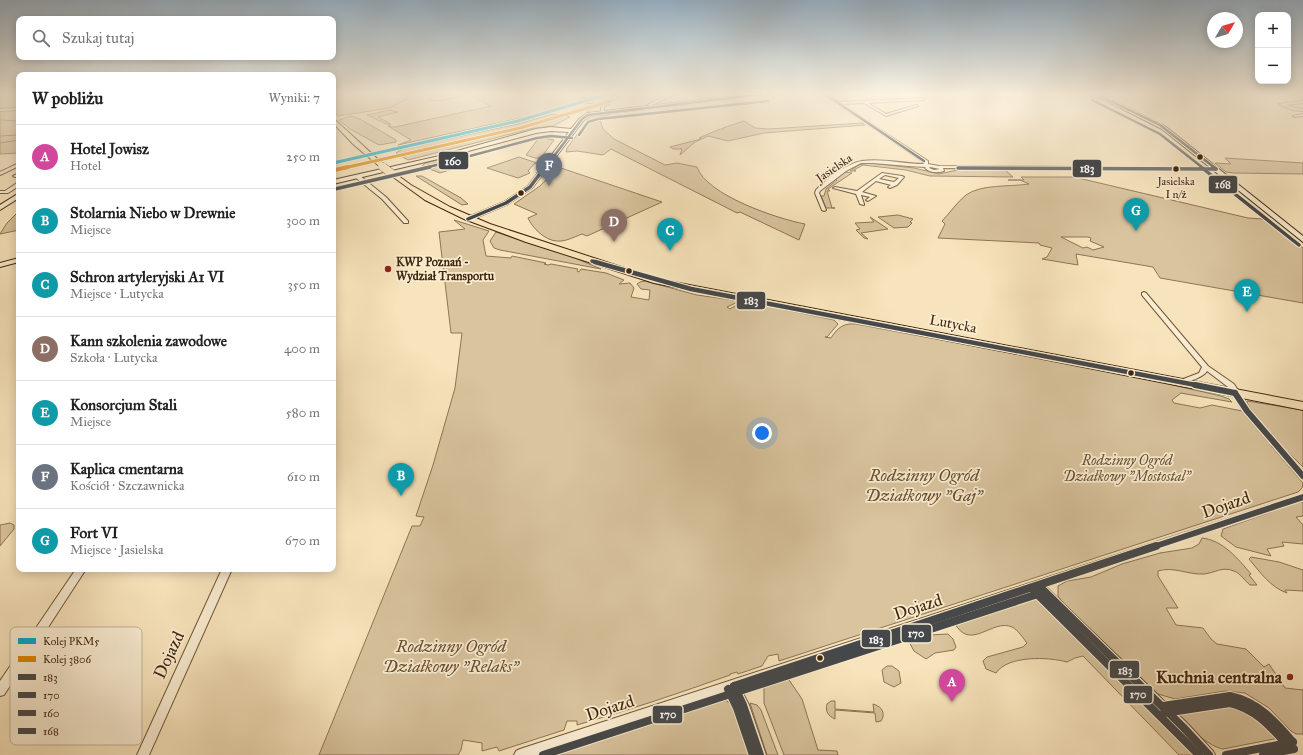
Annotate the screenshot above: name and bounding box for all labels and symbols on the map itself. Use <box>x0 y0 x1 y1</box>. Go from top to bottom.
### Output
north arrow <box>1207 12 1243 48</box>
street label: Jasielska <box>812 150 856 187</box>
line badge: 160 <box>438 151 469 170</box>
unlabelled marker <box>1195 152 1205 162</box>
pin: F <box>536 153 562 186</box>
text: 160 <box>445 155 462 168</box>
line badge: 183 <box>1072 159 1102 178</box>
text: 183 <box>1080 162 1094 176</box>
marker: Jasielska I n/ż <box>1171 164 1181 174</box>
place label: Jasielska I n/ż <box>1156 175 1195 201</box>
line badge: 168 <box>1208 175 1238 194</box>
text: 168 <box>1215 178 1231 191</box>
unlabelled marker <box>516 188 526 198</box>
pin: G <box>1123 198 1149 231</box>
pin: D <box>601 209 627 242</box>
pin: C <box>657 218 683 251</box>
place label: KWP Poznań - Wydział Transportu <box>396 255 495 284</box>
marker: KWP Poznań - Wydział Transportu <box>383 264 393 274</box>
unlabelled marker <box>624 266 634 276</box>
pin: E <box>1234 279 1260 312</box>
line badge: 183 <box>736 291 766 310</box>
text: 183 <box>744 294 758 308</box>
street label: Lutycka <box>928 311 978 337</box>
unlabelled marker <box>1126 368 1136 378</box>
your location <box>752 423 772 443</box>
park label: Rodzinny Ogród Działkowy "Mostostal" <box>1063 452 1192 485</box>
pin: B <box>388 463 414 496</box>
park label: Rodzinny Ogród Działkowy "Gaj" <box>865 465 984 506</box>
street label: Dojazd <box>1199 487 1253 523</box>
street label: Dojazd <box>891 589 945 625</box>
line badge: 170 <box>901 624 932 643</box>
legend <box>10 627 142 745</box>
text: 170 <box>908 627 925 640</box>
street label: Dojazd <box>149 628 189 682</box>
line badge: 183 <box>861 629 891 648</box>
text: 183 <box>869 633 883 647</box>
text: Kolej PKM5 <box>43 635 99 648</box>
park label: Rodzinny Ogród Działkowy "Relaks" <box>383 636 520 677</box>
text: Kolej 3806 <box>43 653 91 666</box>
unlabelled marker <box>815 653 825 663</box>
line badge: 183 <box>1109 660 1140 679</box>
text: 183 <box>1118 664 1132 678</box>
place label: Kuchnia centralna <box>1156 667 1283 688</box>
pin: A <box>939 669 965 702</box>
text: 183 <box>43 671 58 684</box>
marker: Kuchnia centralna <box>1285 672 1295 682</box>
line badge: 170 <box>1123 685 1153 704</box>
text: 170 <box>1130 688 1147 701</box>
text: 170 <box>43 689 60 702</box>
street label: Dojazd <box>583 690 637 726</box>
line badge: 170 <box>652 705 683 724</box>
text: 160 <box>43 707 59 720</box>
text: 170 <box>660 708 677 721</box>
text: 168 <box>43 725 59 738</box>

